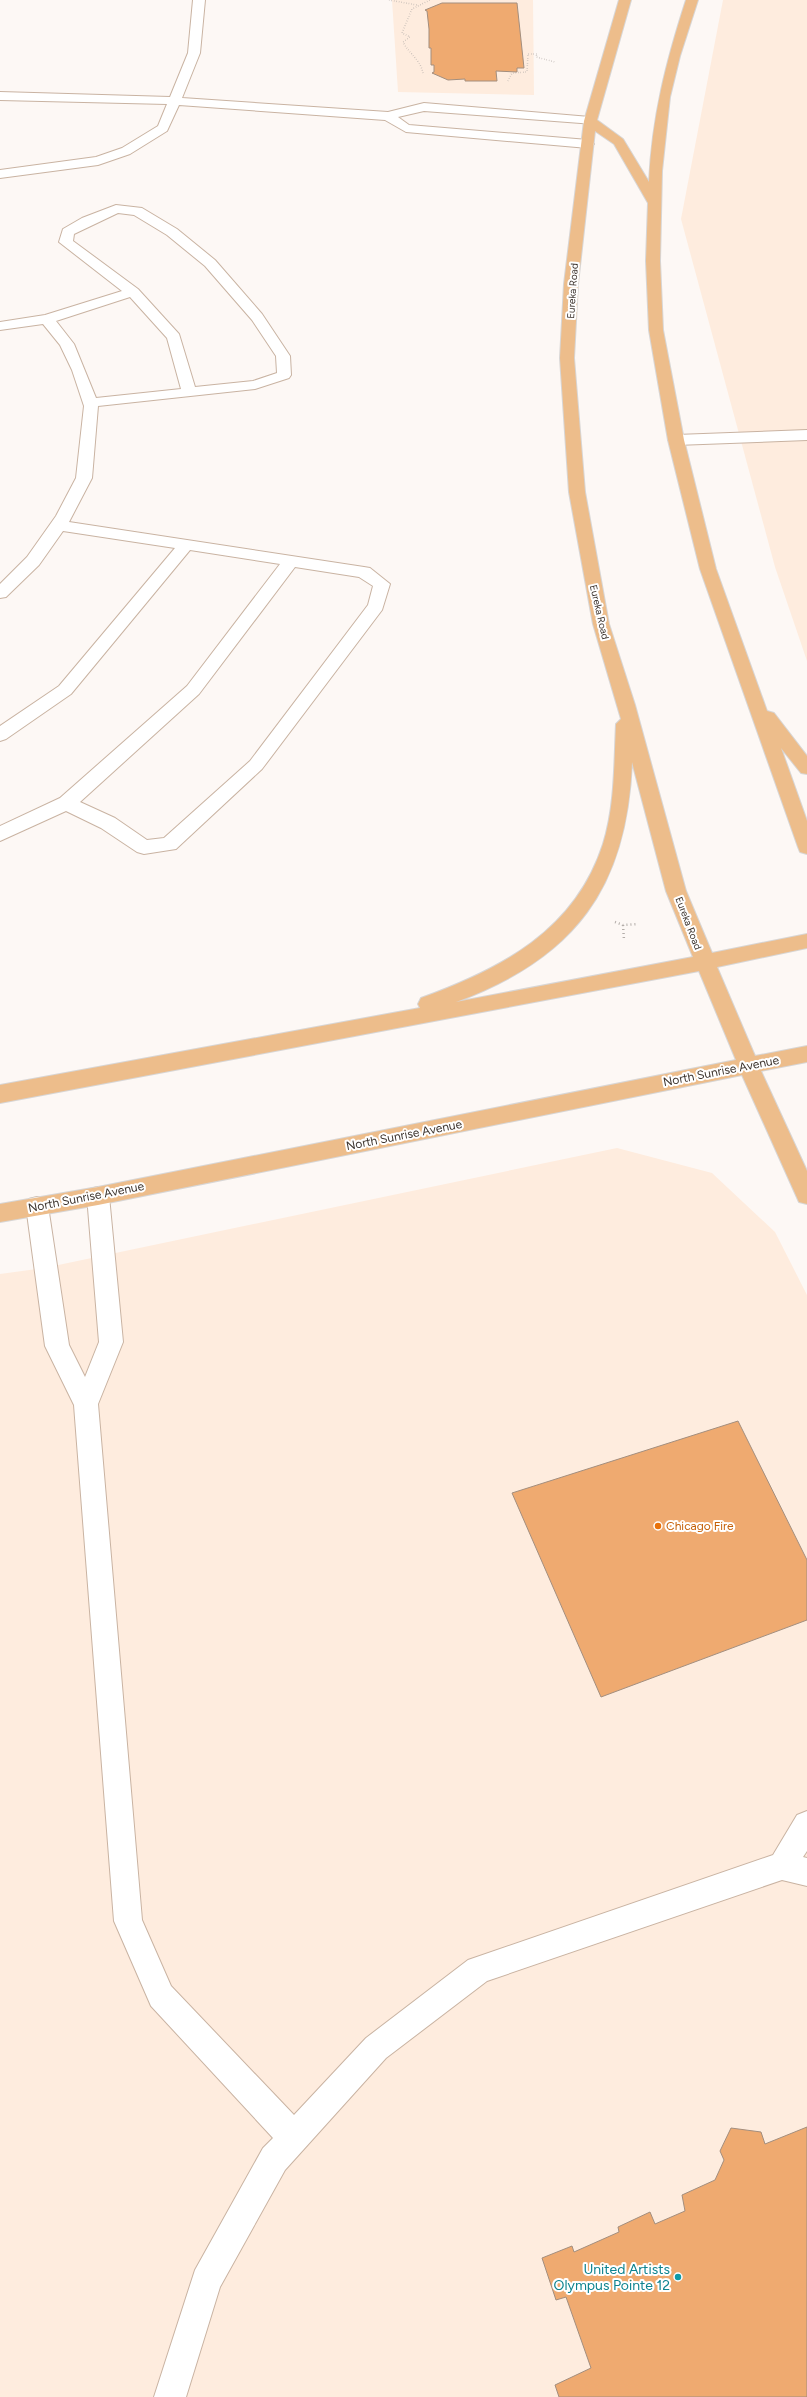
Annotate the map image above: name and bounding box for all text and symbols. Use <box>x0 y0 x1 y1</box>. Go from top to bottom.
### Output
street label: Eureka Road <box>564 263 581 319</box>
street label: Eureka Road <box>587 584 612 641</box>
street label: Eureka Road <box>672 895 705 952</box>
street label: North Sunrise Avenue <box>662 1053 781 1089</box>
street label: North Sunrise Avenue <box>345 1117 464 1153</box>
street label: North Sunrise Avenue <box>27 1179 146 1215</box>
place label: Chicago Fire <box>666 1519 734 1533</box>
marker: Chicago Fire <box>653 1521 663 1531</box>
place label: United Artists Olympus Pointe 12 <box>554 2261 670 2294</box>
marker: United Artists Olympus Pointe 12 <box>673 2272 683 2282</box>

